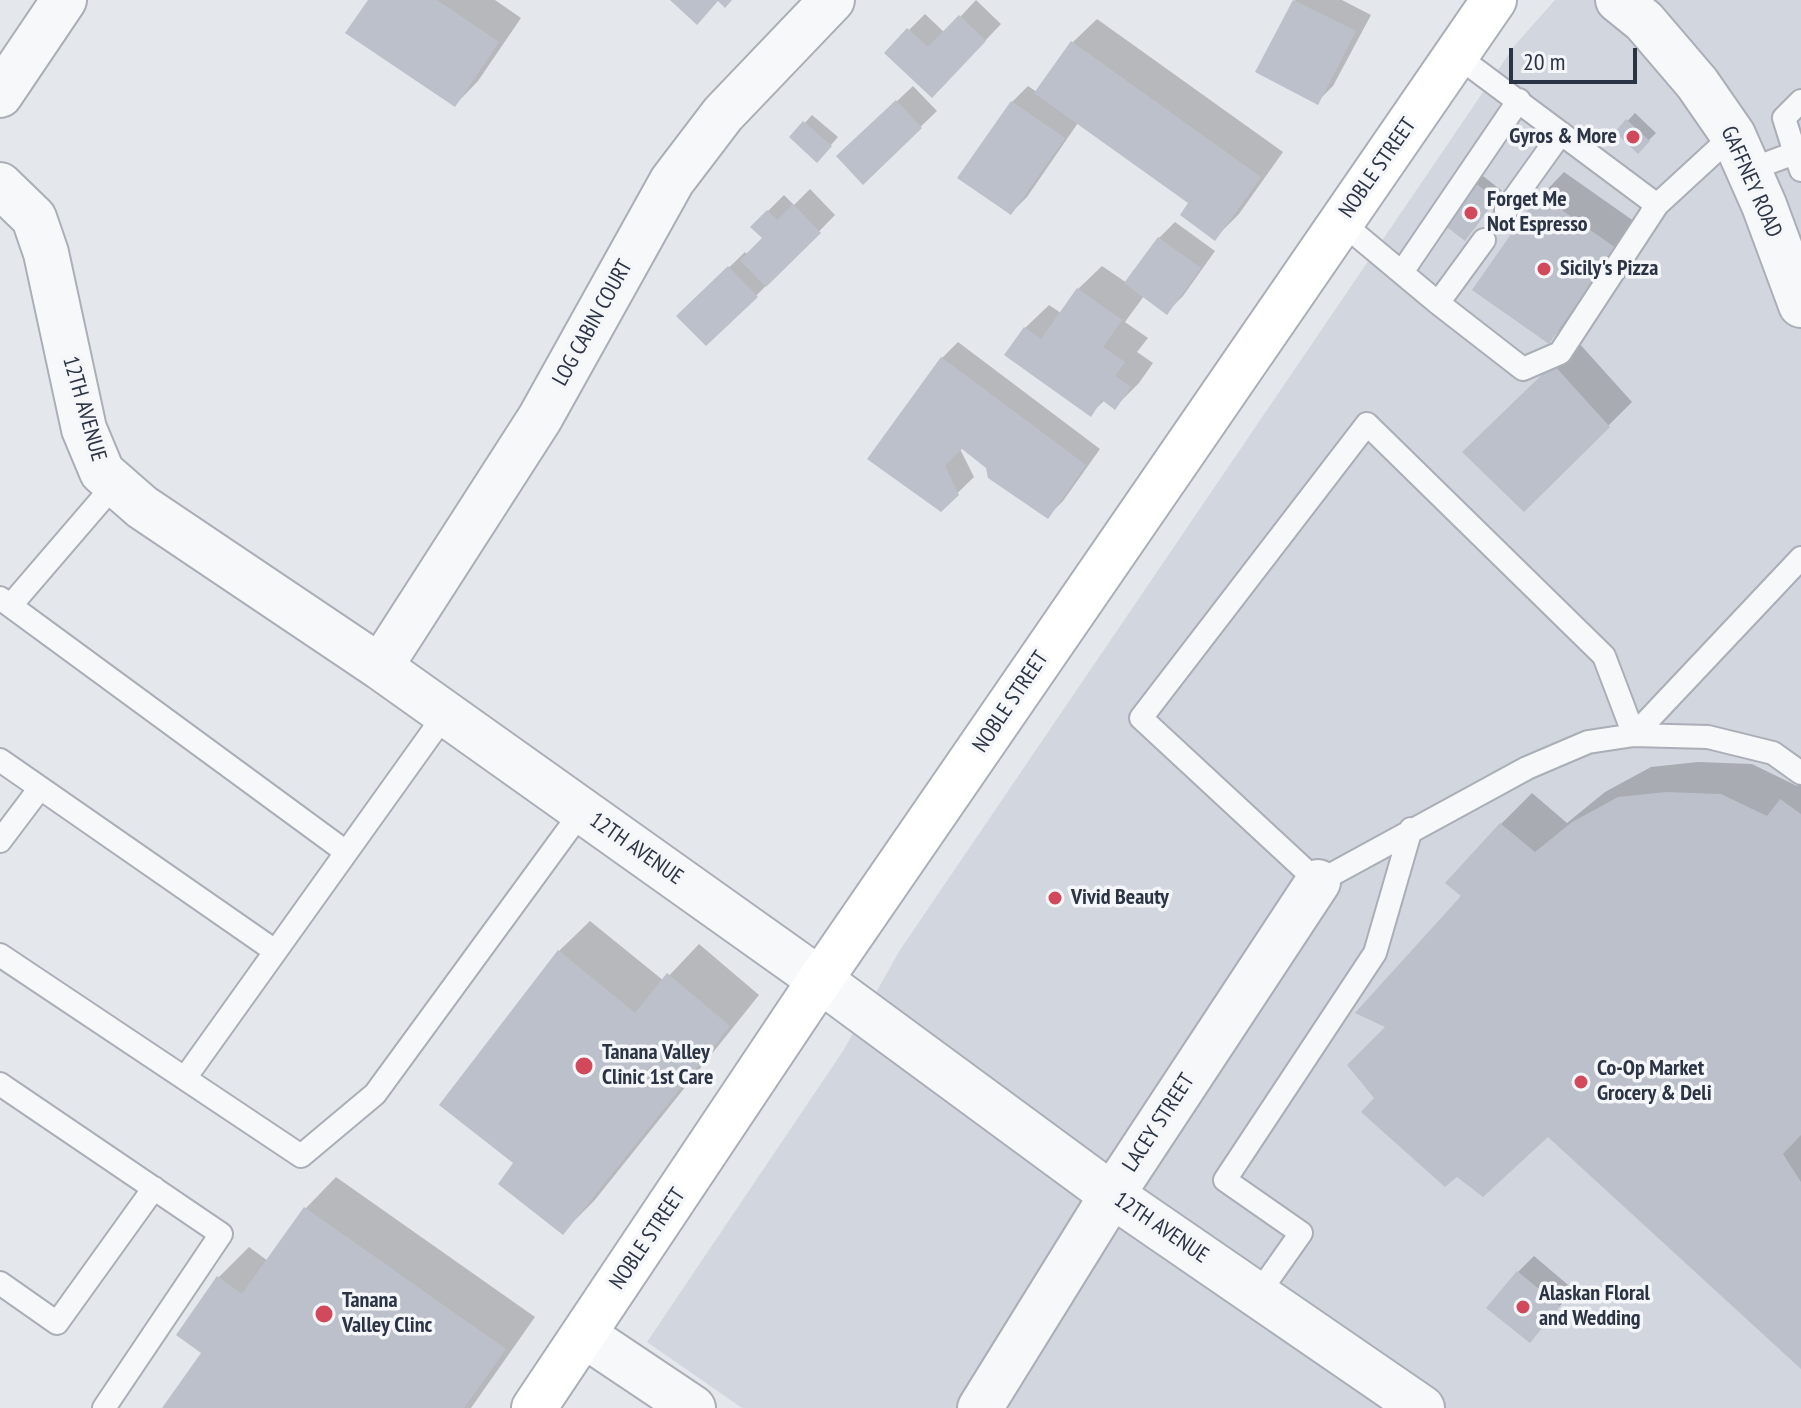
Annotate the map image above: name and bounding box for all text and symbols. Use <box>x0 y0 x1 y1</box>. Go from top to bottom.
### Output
scale bar <box>1513 32 1641 82</box>
text: 20 m <box>1523 46 1565 77</box>
street label: NOBLE STREET <box>1334 113 1422 223</box>
street label: GAFFNEY ROAD <box>1715 122 1787 242</box>
place label: Gyros & More <box>1509 124 1617 150</box>
marker: Gyros & More <box>1624 128 1642 146</box>
place label: Forget Me Not Espresso <box>1487 187 1588 238</box>
marker: Forget Me Not Espresso <box>1462 204 1480 222</box>
street label: LOG CABIN COURT <box>548 255 638 391</box>
place label: Sicily's Pizza <box>1560 256 1658 282</box>
marker: Sicily's Pizza <box>1535 260 1553 278</box>
street label: 12TH AVENUE <box>56 353 112 465</box>
street label: NOBLE STREET <box>968 647 1054 757</box>
street label: 12TH AVENUE <box>584 807 688 891</box>
place label: Vivid Beauty <box>1071 885 1169 911</box>
marker: Vivid Beauty <box>1046 889 1064 907</box>
place label: Tanana Valley Clinic 1st Care <box>602 1040 713 1092</box>
marker: Tanana Valley Clinic 1st Care <box>573 1055 595 1077</box>
place label: Co-Op Market Grocery & Deli <box>1597 1056 1712 1108</box>
street label: LACEY STREET <box>1117 1069 1201 1177</box>
marker: Co-Op Market Grocery & Deli <box>1572 1073 1590 1091</box>
street label: NOBLE STREET <box>605 1184 691 1294</box>
street label: 12TH AVENUE <box>1109 1187 1213 1269</box>
place label: Alaskan Floral and Wedding <box>1539 1281 1650 1332</box>
place label: Tanana Valley Clinc <box>342 1288 432 1340</box>
marker: Alaskan Floral and Wedding <box>1514 1298 1532 1316</box>
marker: Tanana Valley Clinc <box>313 1303 335 1325</box>

